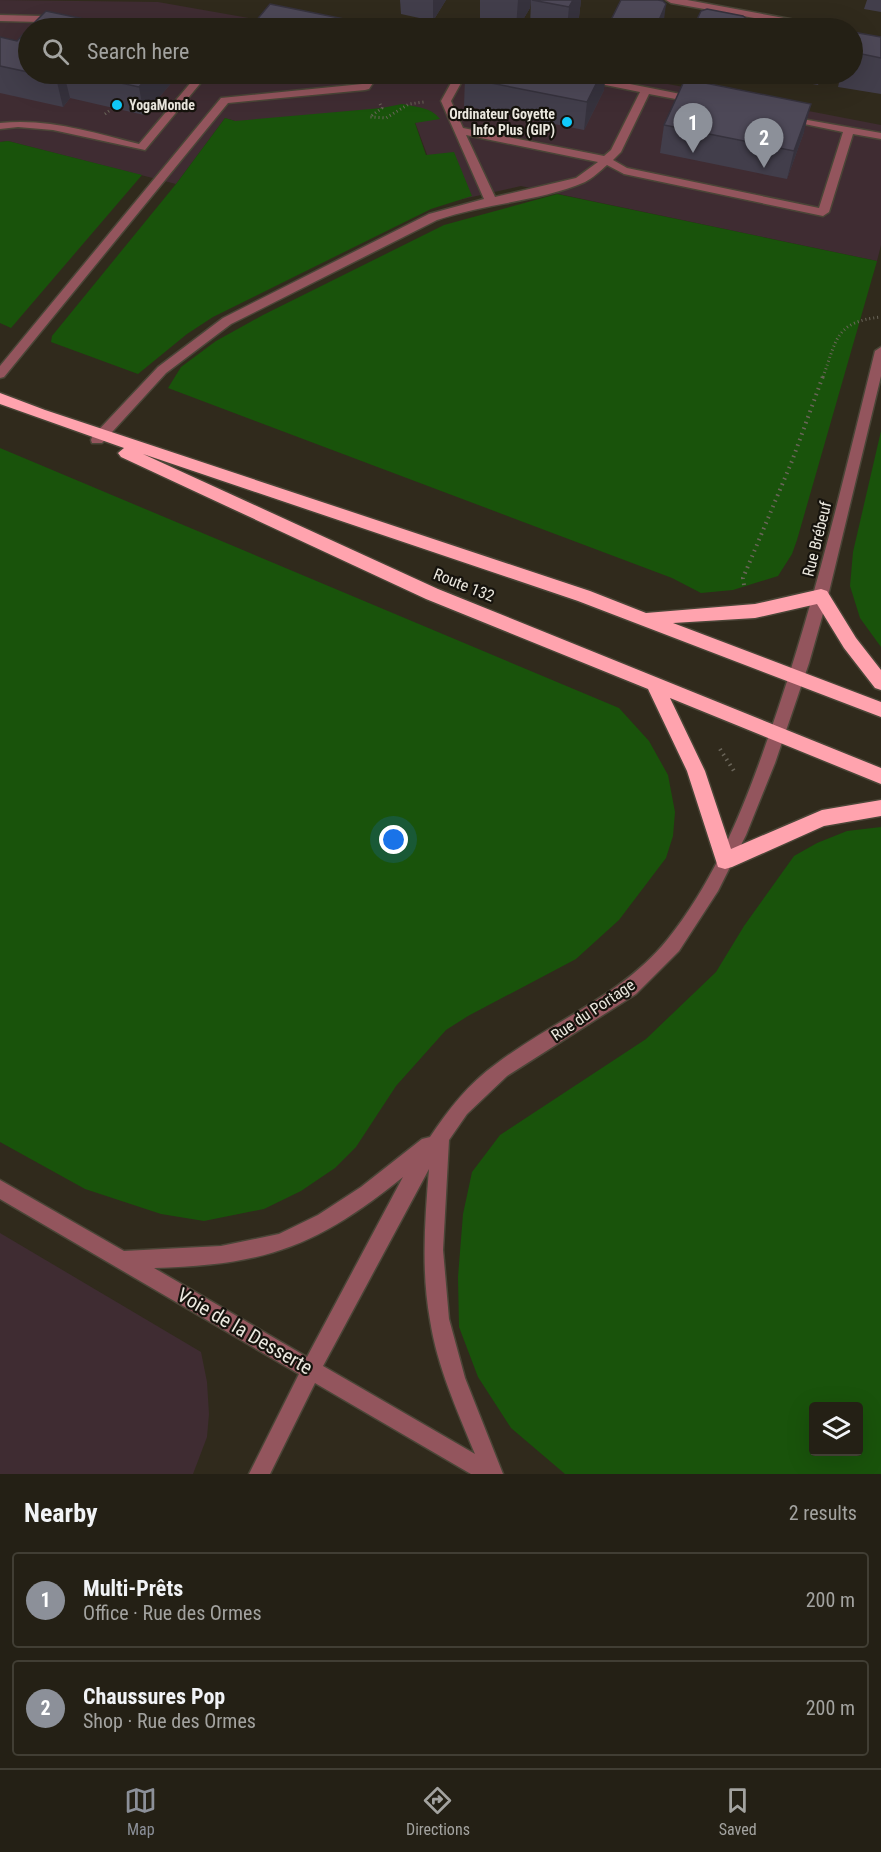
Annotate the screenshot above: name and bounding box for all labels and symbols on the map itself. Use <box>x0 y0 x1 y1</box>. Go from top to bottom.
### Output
place label: YogaMonde <box>129 97 195 113</box>
marker: YogaMonde <box>110 98 124 112</box>
pin: 1 <box>674 104 712 153</box>
place label: Ordinateur Goyette Info Plus (GIP) <box>449 106 555 139</box>
marker: Ordinateur Goyette Info Plus (GIP) <box>560 115 574 129</box>
pin: 2 <box>744 118 783 168</box>
street label: Rue Brébeuf <box>799 500 835 578</box>
street label: Route 132 <box>431 564 497 606</box>
your location <box>379 825 408 854</box>
street label: Rue du Portage <box>548 975 638 1045</box>
street label: Voie de la Desserte <box>173 1283 317 1379</box>

